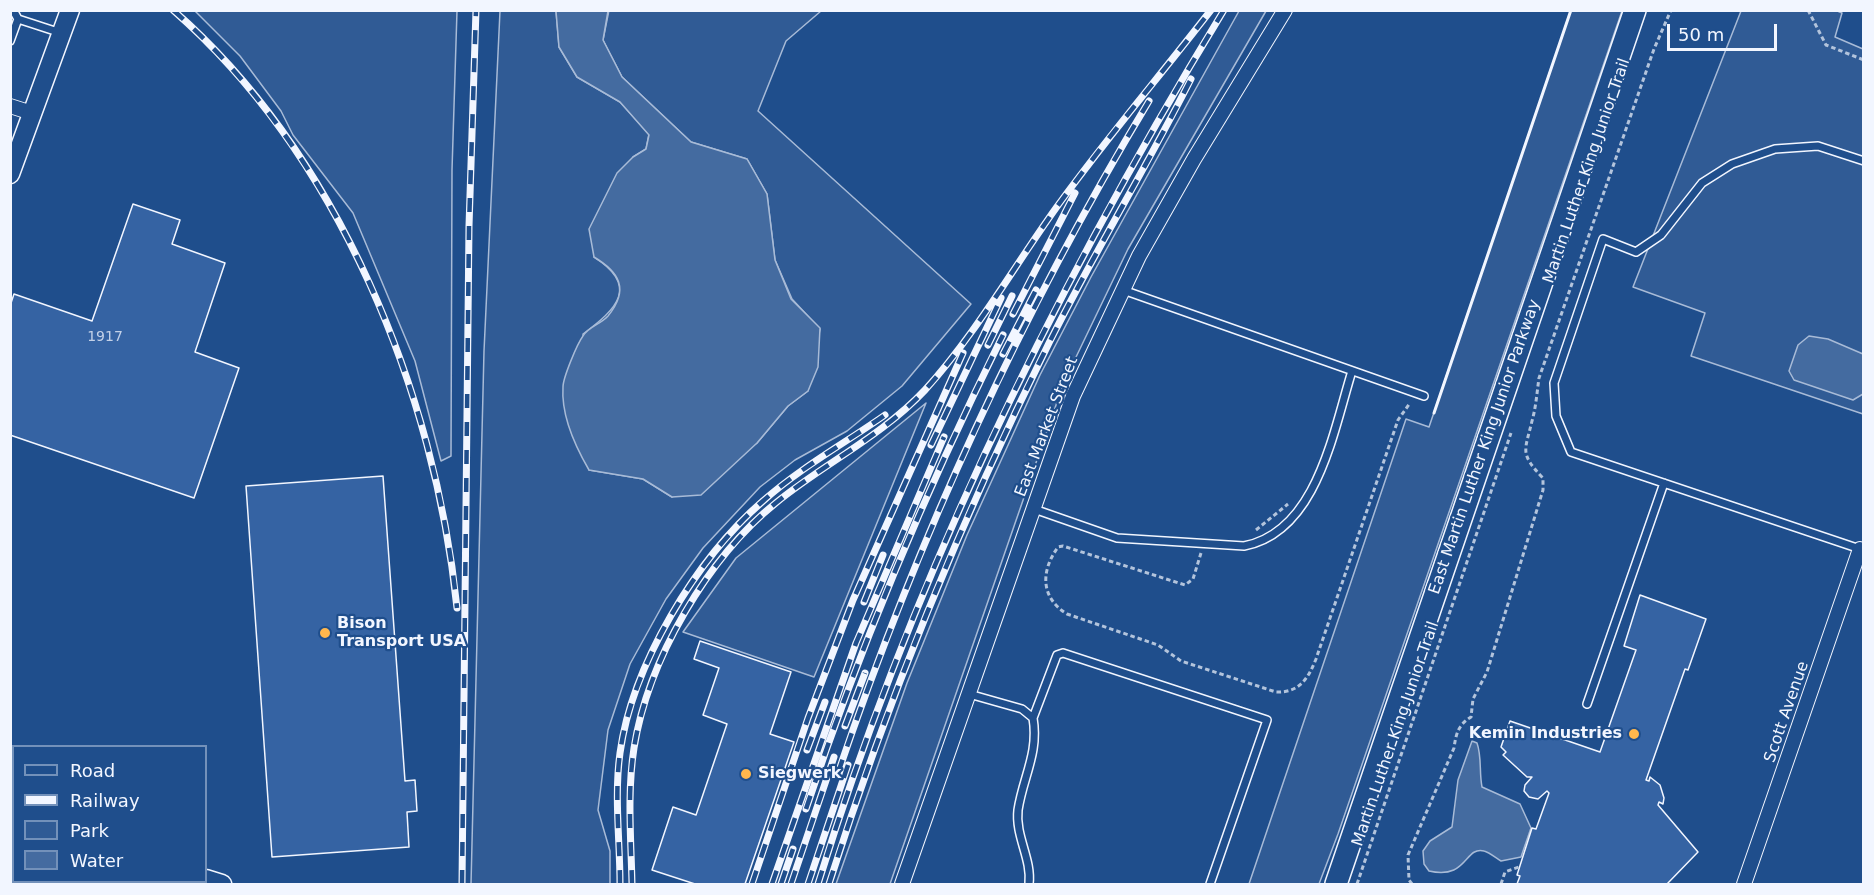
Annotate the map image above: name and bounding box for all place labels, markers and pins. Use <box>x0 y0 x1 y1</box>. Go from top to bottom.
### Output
place label: Bison Transport USA <box>337 614 466 652</box>
marker: Bison Transport USA <box>318 626 332 640</box>
place label: Kemin Industries <box>1469 724 1622 744</box>
marker: Kemin Industries <box>1627 727 1641 741</box>
place label: Siegwerk <box>758 764 841 784</box>
marker: Siegwerk <box>739 767 753 781</box>

